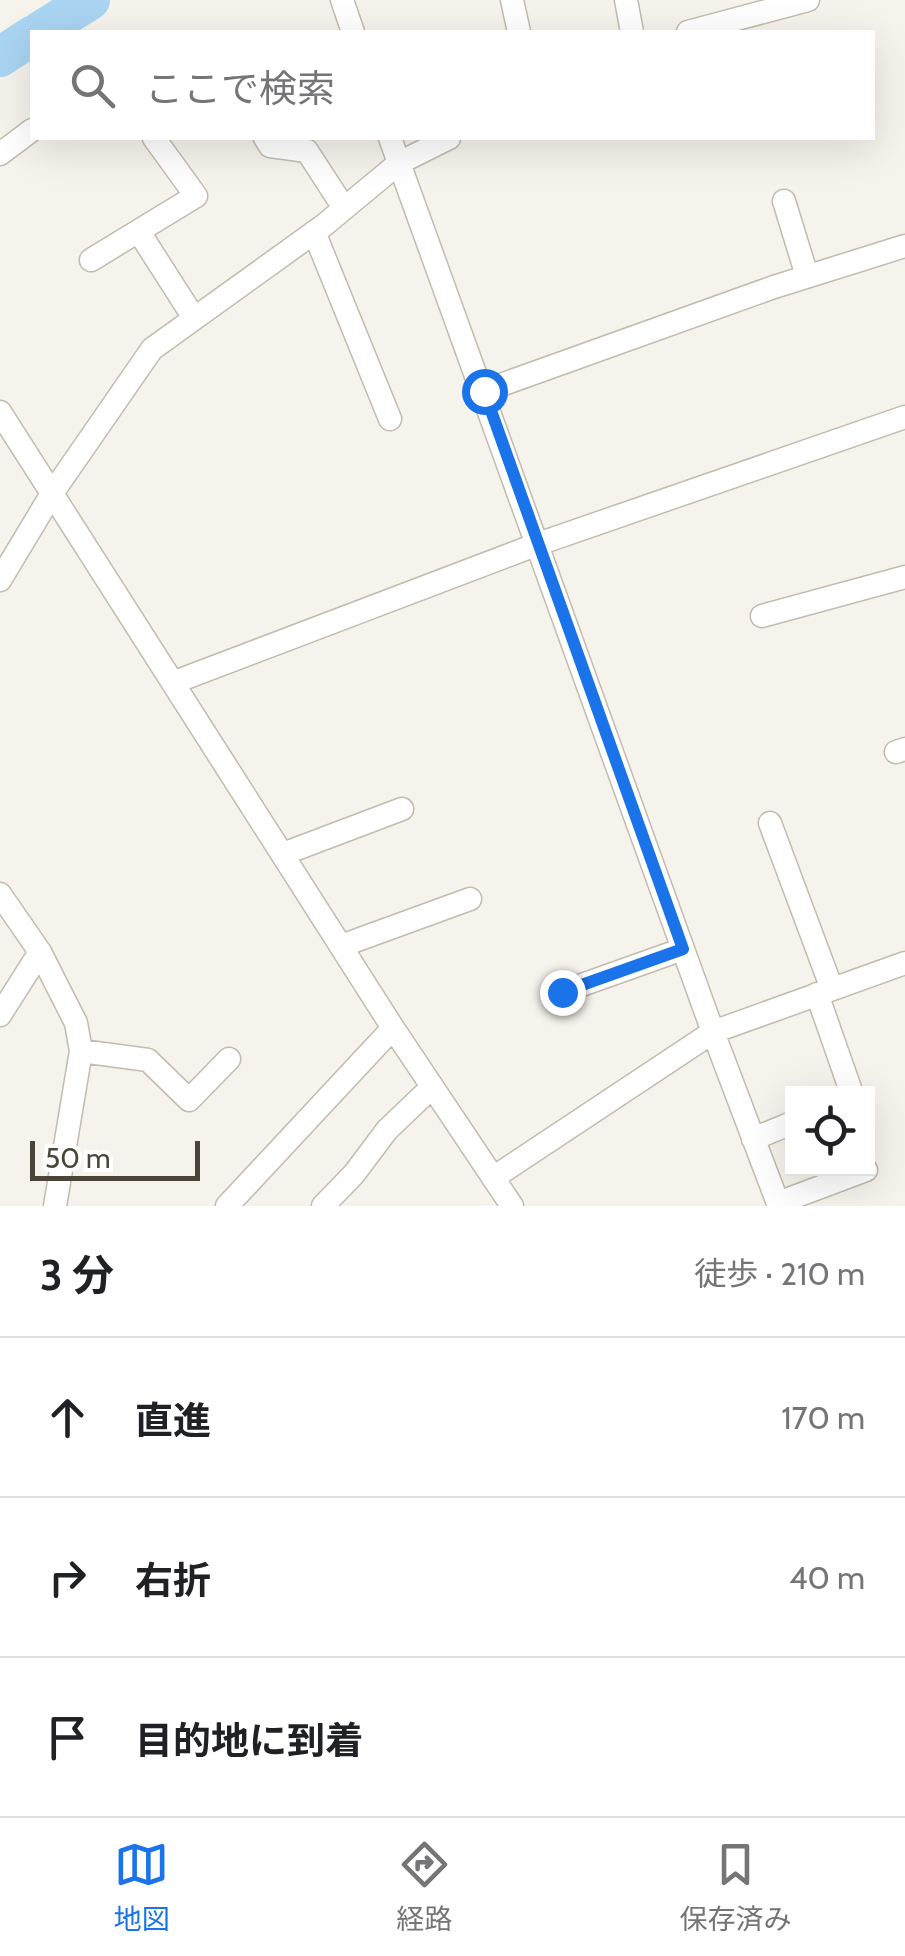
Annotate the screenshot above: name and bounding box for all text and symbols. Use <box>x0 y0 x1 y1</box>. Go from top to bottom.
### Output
search box <box>30 30 875 140</box>
icon: search <box>65 58 120 113</box>
text: ここで検索 <box>145 65 335 112</box>
route start <box>462 369 508 415</box>
route end <box>540 970 586 1016</box>
map controls <box>785 1086 875 1176</box>
button: locate <box>785 1086 875 1176</box>
scale bar <box>30 1136 200 1180</box>
text: 50 m <box>45 1141 111 1175</box>
text: 3 分 <box>40 1249 114 1301</box>
text: 徒歩 · 210 m <box>694 1254 865 1293</box>
icon: ahead <box>40 1390 95 1445</box>
text: 直進 <box>135 1397 211 1444</box>
text: 170 m <box>781 1398 865 1437</box>
icon: right <box>40 1550 95 1605</box>
text: 右折 <box>135 1557 211 1604</box>
text: 40 m <box>789 1558 865 1597</box>
icon: arrive <box>40 1710 95 1765</box>
text: 目的地に到着 <box>135 1717 363 1764</box>
tab: 地図 <box>113 1837 170 1937</box>
tab: 経路 <box>396 1837 453 1937</box>
tab: 保存済み <box>679 1837 792 1937</box>

